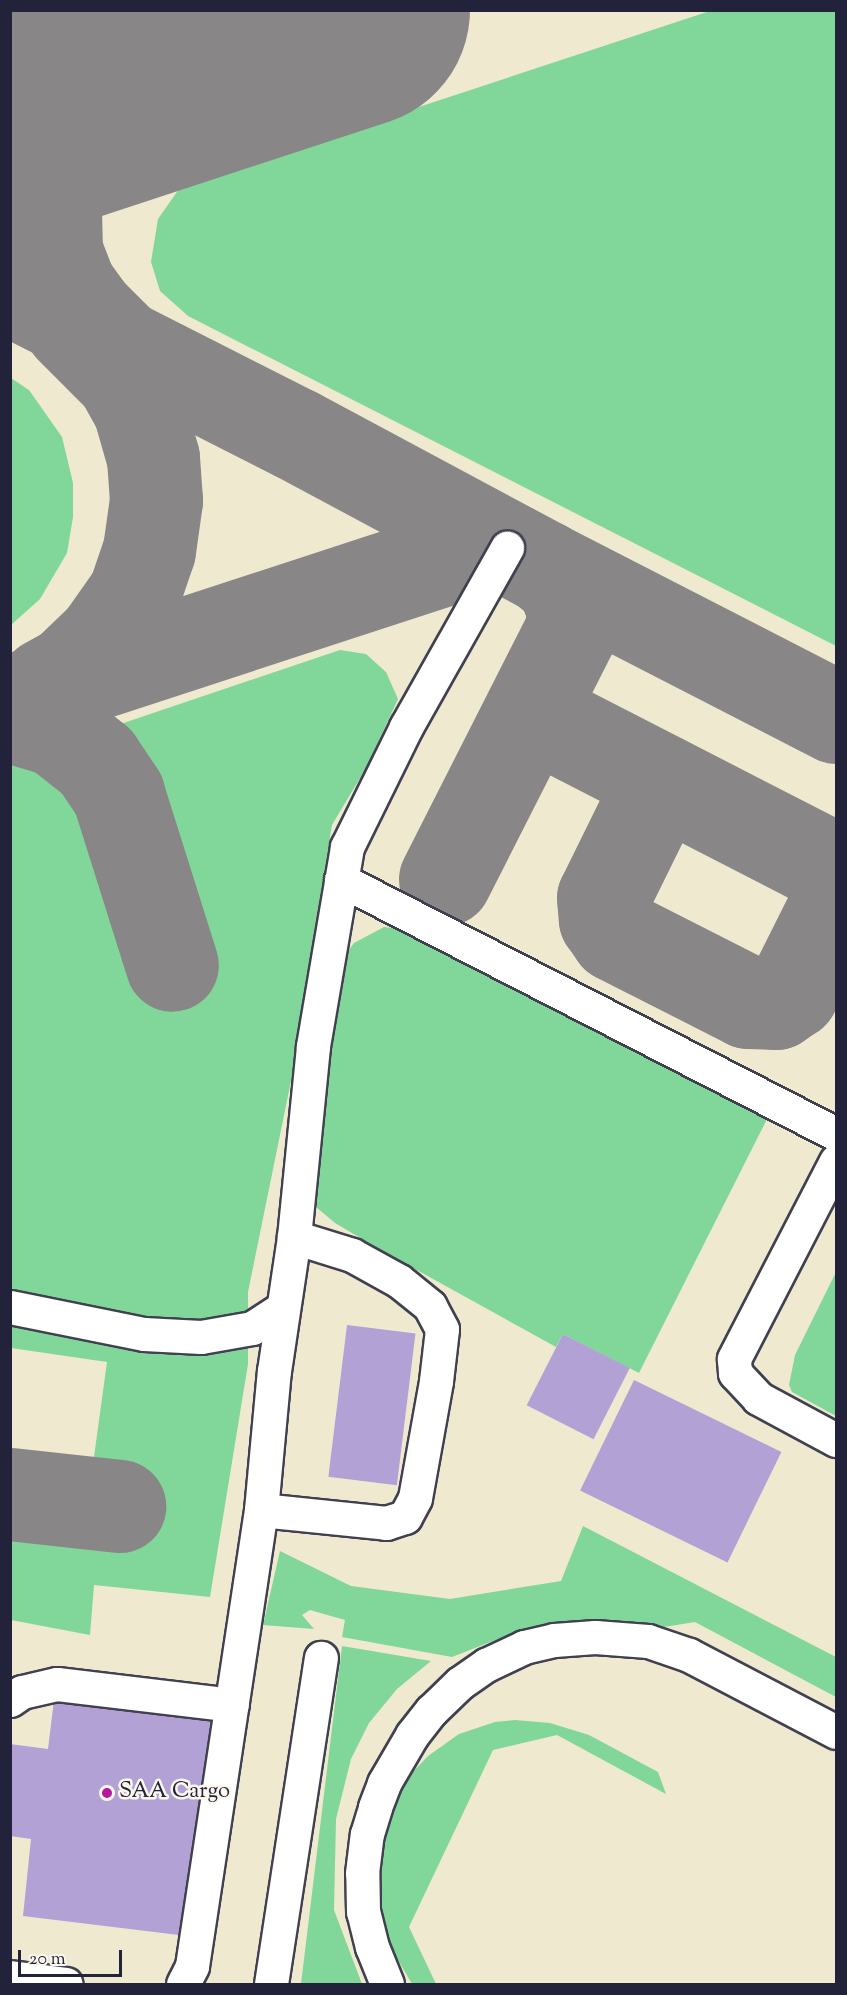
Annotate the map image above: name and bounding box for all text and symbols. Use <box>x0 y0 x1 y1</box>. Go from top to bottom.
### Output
place label: SAA Cargo <box>119 1780 230 1806</box>
marker: SAA Cargo <box>100 1786 114 1800</box>
scale bar <box>21 1938 124 1976</box>
text: 20 m <box>29 1947 66 1973</box>

